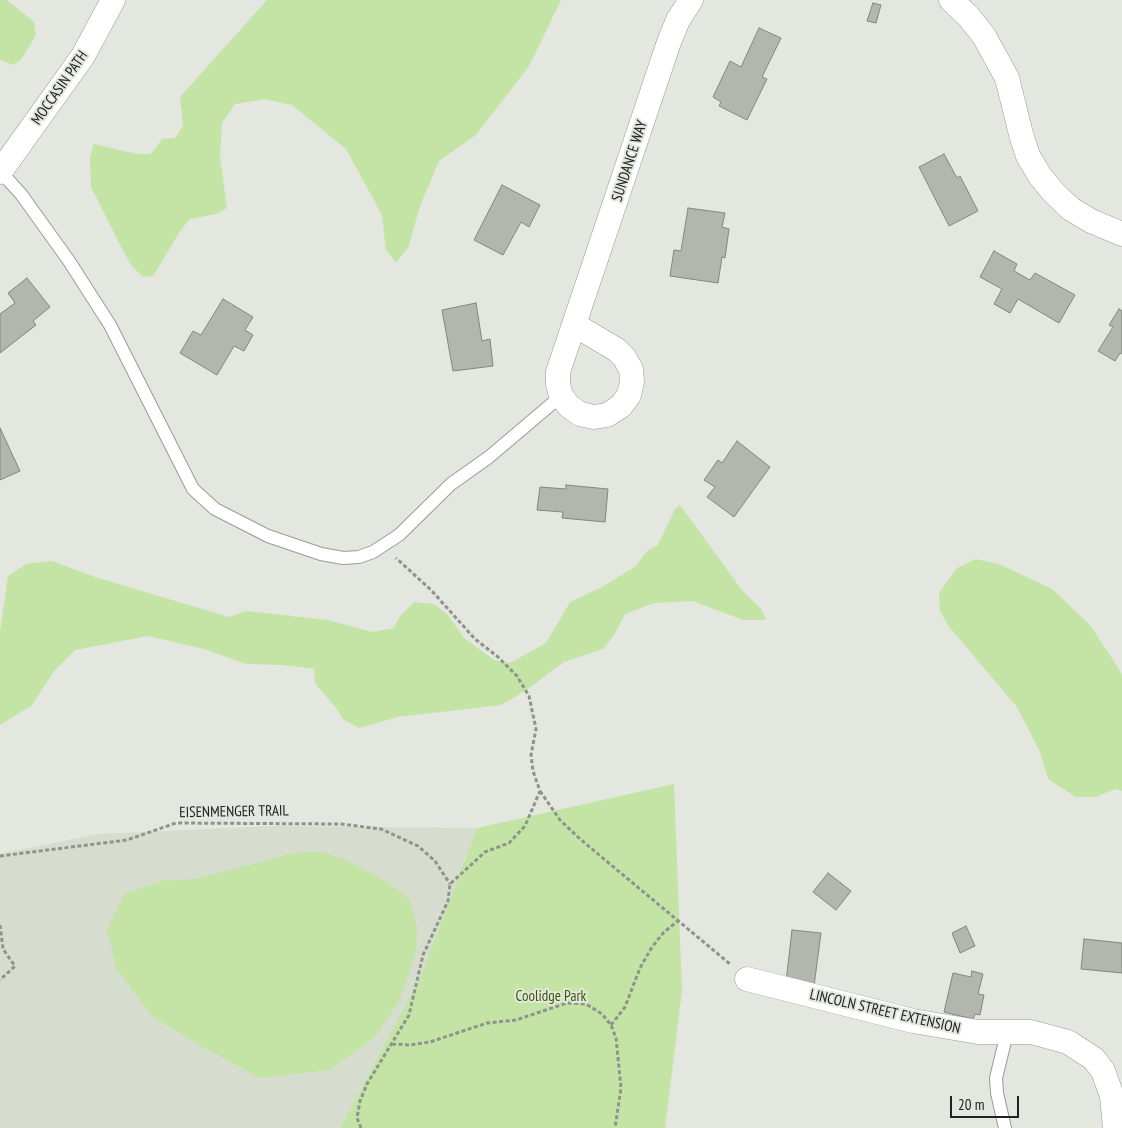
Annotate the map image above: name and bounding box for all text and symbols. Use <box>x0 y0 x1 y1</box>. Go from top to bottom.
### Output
street label: MOCCASIN PATH <box>28 48 92 128</box>
street label: SUNDANCE WAY <box>608 118 652 204</box>
street label: EISENMENGER TRAIL <box>179 802 289 822</box>
street label: LINCOLN STREET EXTENSION <box>808 986 962 1038</box>
park label: Coolidge Park <box>516 988 586 1006</box>
scale bar <box>952 1086 1021 1118</box>
text: 20 m <box>958 1095 984 1114</box>

